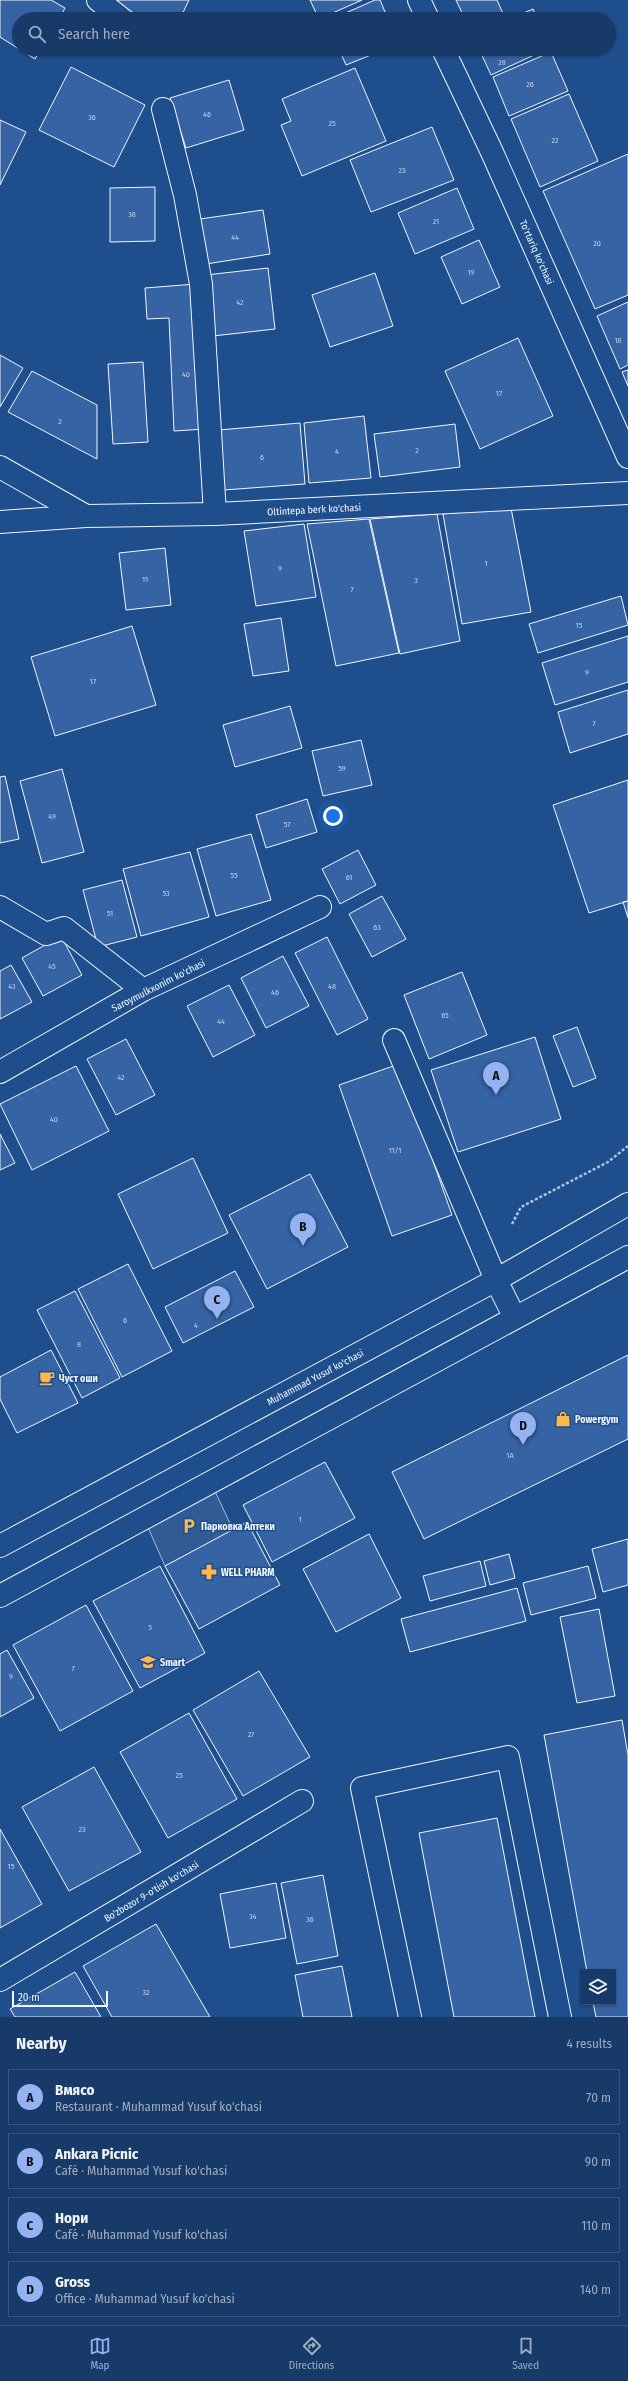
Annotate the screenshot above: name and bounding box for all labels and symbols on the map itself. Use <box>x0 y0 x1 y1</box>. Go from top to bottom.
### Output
house number: 28 <box>498 58 506 67</box>
house number: 26 <box>526 80 534 89</box>
house number: 46 <box>203 110 211 119</box>
house number: 36 <box>88 113 96 122</box>
house number: 25 <box>328 119 336 128</box>
house number: 22 <box>551 136 559 145</box>
house number: 23 <box>398 166 406 175</box>
house number: 38 <box>128 210 136 219</box>
house number: 21 <box>433 217 439 226</box>
street label: To'rtariq ko'chasi <box>516 218 556 287</box>
house number: 44 <box>231 233 239 242</box>
house number: 20 <box>593 239 601 248</box>
house number: 19 <box>467 268 475 277</box>
house number: 42 <box>236 298 244 307</box>
house number: 18 <box>614 336 622 345</box>
house number: 40 <box>182 370 190 379</box>
house number: 17 <box>496 389 503 398</box>
house number: 2 <box>58 417 62 426</box>
house number: 2 <box>415 446 419 455</box>
house number: 4 <box>335 447 339 456</box>
house number: 6 <box>260 453 264 462</box>
street label: Oltintepa berk ko'chasi <box>267 502 361 518</box>
house number: 1 <box>484 559 488 568</box>
house number: 9 <box>278 564 282 573</box>
house number: 11 <box>142 575 148 584</box>
house number: 3 <box>414 576 418 585</box>
house number: 7 <box>350 585 354 594</box>
house number: 15 <box>576 621 583 630</box>
house number: 9 <box>585 668 589 677</box>
house number: 17 <box>90 677 97 686</box>
house number: 7 <box>592 719 596 728</box>
house number: 59 <box>338 764 346 773</box>
your location <box>323 806 343 826</box>
house number: 49 <box>48 812 56 821</box>
house number: 57 <box>284 820 291 829</box>
house number: 55 <box>230 871 238 880</box>
house number: 61 <box>346 873 352 882</box>
house number: 53 <box>162 889 170 898</box>
house number: 51 <box>107 909 113 918</box>
house number: 63 <box>373 923 381 932</box>
street label: Saroymulkxonim ko'chasi <box>110 957 207 1015</box>
house number: 45 <box>48 962 56 971</box>
house number: 43 <box>8 982 16 991</box>
house number: 48 <box>328 982 336 991</box>
house number: 46 <box>271 988 279 997</box>
house number: 65 <box>441 1011 449 1020</box>
house number: 44 <box>217 1017 225 1026</box>
pin: A <box>483 1062 509 1095</box>
house number: 42 <box>117 1073 125 1082</box>
house number: 40 <box>50 1115 58 1124</box>
house number: 11/1 <box>389 1146 401 1155</box>
pin: B <box>290 1213 316 1246</box>
pin: C <box>204 1286 230 1319</box>
house number: 6 <box>123 1316 127 1325</box>
house number: 4 <box>194 1321 198 1330</box>
house number: 8 <box>77 1340 81 1349</box>
street label: Muhammad Yusuf ko'chasi <box>265 1347 366 1409</box>
cafe icon: Чуст оши <box>38 1369 56 1387</box>
place label: Чуст оши <box>59 1373 98 1385</box>
shop icon: Powergym <box>554 1410 572 1428</box>
pin: D <box>510 1412 536 1445</box>
place label: Powergym <box>575 1414 619 1426</box>
house number: 1А <box>506 1451 514 1460</box>
house number: 1 <box>298 1515 302 1524</box>
parking icon: Парковка Аптеки <box>180 1517 198 1535</box>
place label: Парковка Аптеки <box>201 1521 275 1533</box>
pharmacy icon: WELL PHARM <box>200 1563 218 1581</box>
place label: WELL PHARM <box>221 1567 275 1579</box>
house number: 5 <box>148 1623 152 1632</box>
school or university icon: Smart <box>139 1653 157 1671</box>
place label: Smart <box>160 1657 185 1669</box>
house number: 7 <box>71 1664 75 1673</box>
house number: 9 <box>9 1672 13 1681</box>
house number: 27 <box>248 1730 255 1739</box>
house number: 25 <box>175 1771 183 1780</box>
house number: 23 <box>78 1825 86 1834</box>
street label: Bo'zbozor 9-o'tish ko'chasi <box>102 1859 201 1925</box>
house number: 15 <box>8 1862 15 1871</box>
house number: 34 <box>249 1912 257 1921</box>
house number: 36 <box>306 1915 314 1924</box>
house number: 32 <box>142 1988 150 1997</box>
scale bar <box>12 1989 108 2008</box>

